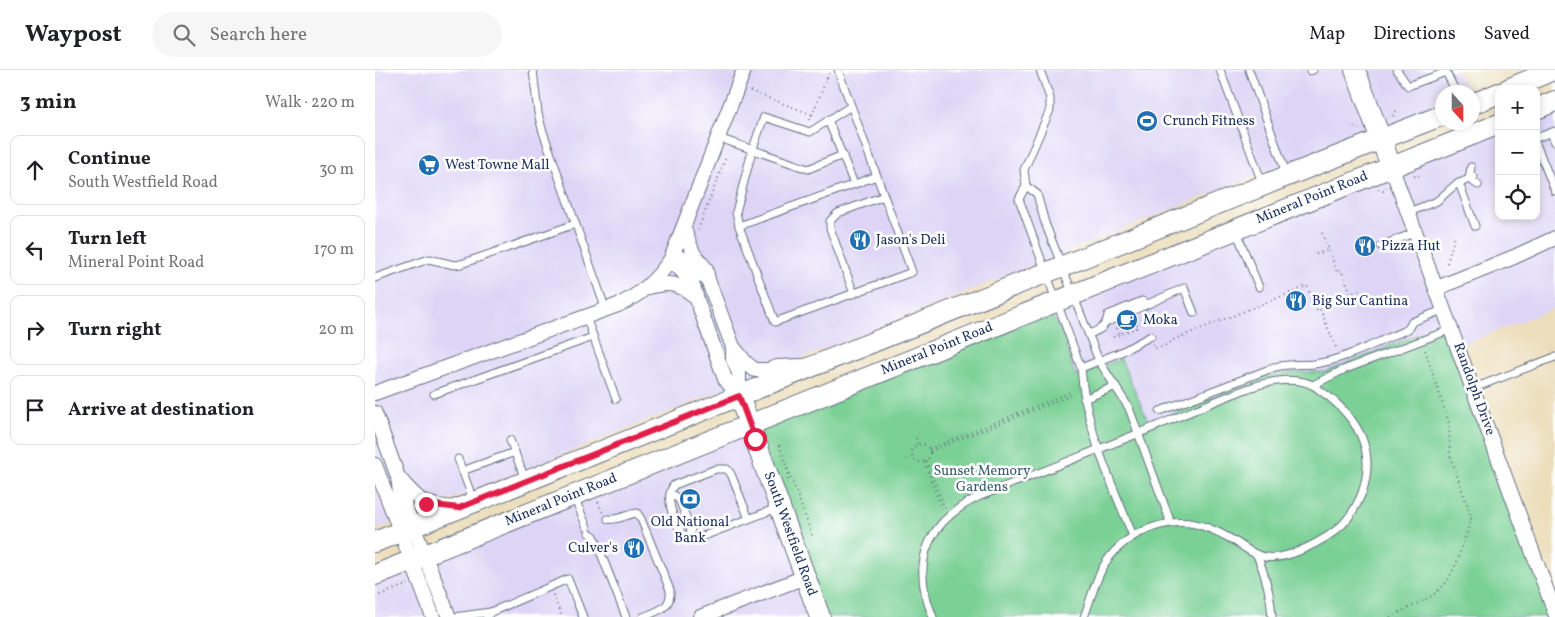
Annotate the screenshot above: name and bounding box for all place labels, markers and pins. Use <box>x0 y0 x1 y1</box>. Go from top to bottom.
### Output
sports icon: Crunch Fitness <box>1135 109 1159 133</box>
place label: Crunch Fitness <box>1163 112 1255 131</box>
supermarket icon: West Towne Mall <box>417 153 441 177</box>
place label: West Towne Mall <box>445 156 549 175</box>
restaurant icon: Jason's Deli <box>848 228 872 252</box>
place label: Jason's Deli <box>876 231 946 250</box>
restaurant icon: Pizza Hut <box>1353 234 1377 258</box>
place label: Pizza Hut <box>1381 237 1441 256</box>
restaurant icon: Big Sur Cantina <box>1284 289 1308 313</box>
place label: Big Sur Cantina <box>1312 292 1408 311</box>
cafe icon: Moka <box>1115 308 1139 332</box>
place label: Moka <box>1143 311 1178 330</box>
bank icon: Old National Bank <box>678 487 702 511</box>
place label: Old National Bank <box>651 513 729 548</box>
restaurant icon: Culver's <box>622 536 646 560</box>
place label: Culver's <box>568 539 618 558</box>

